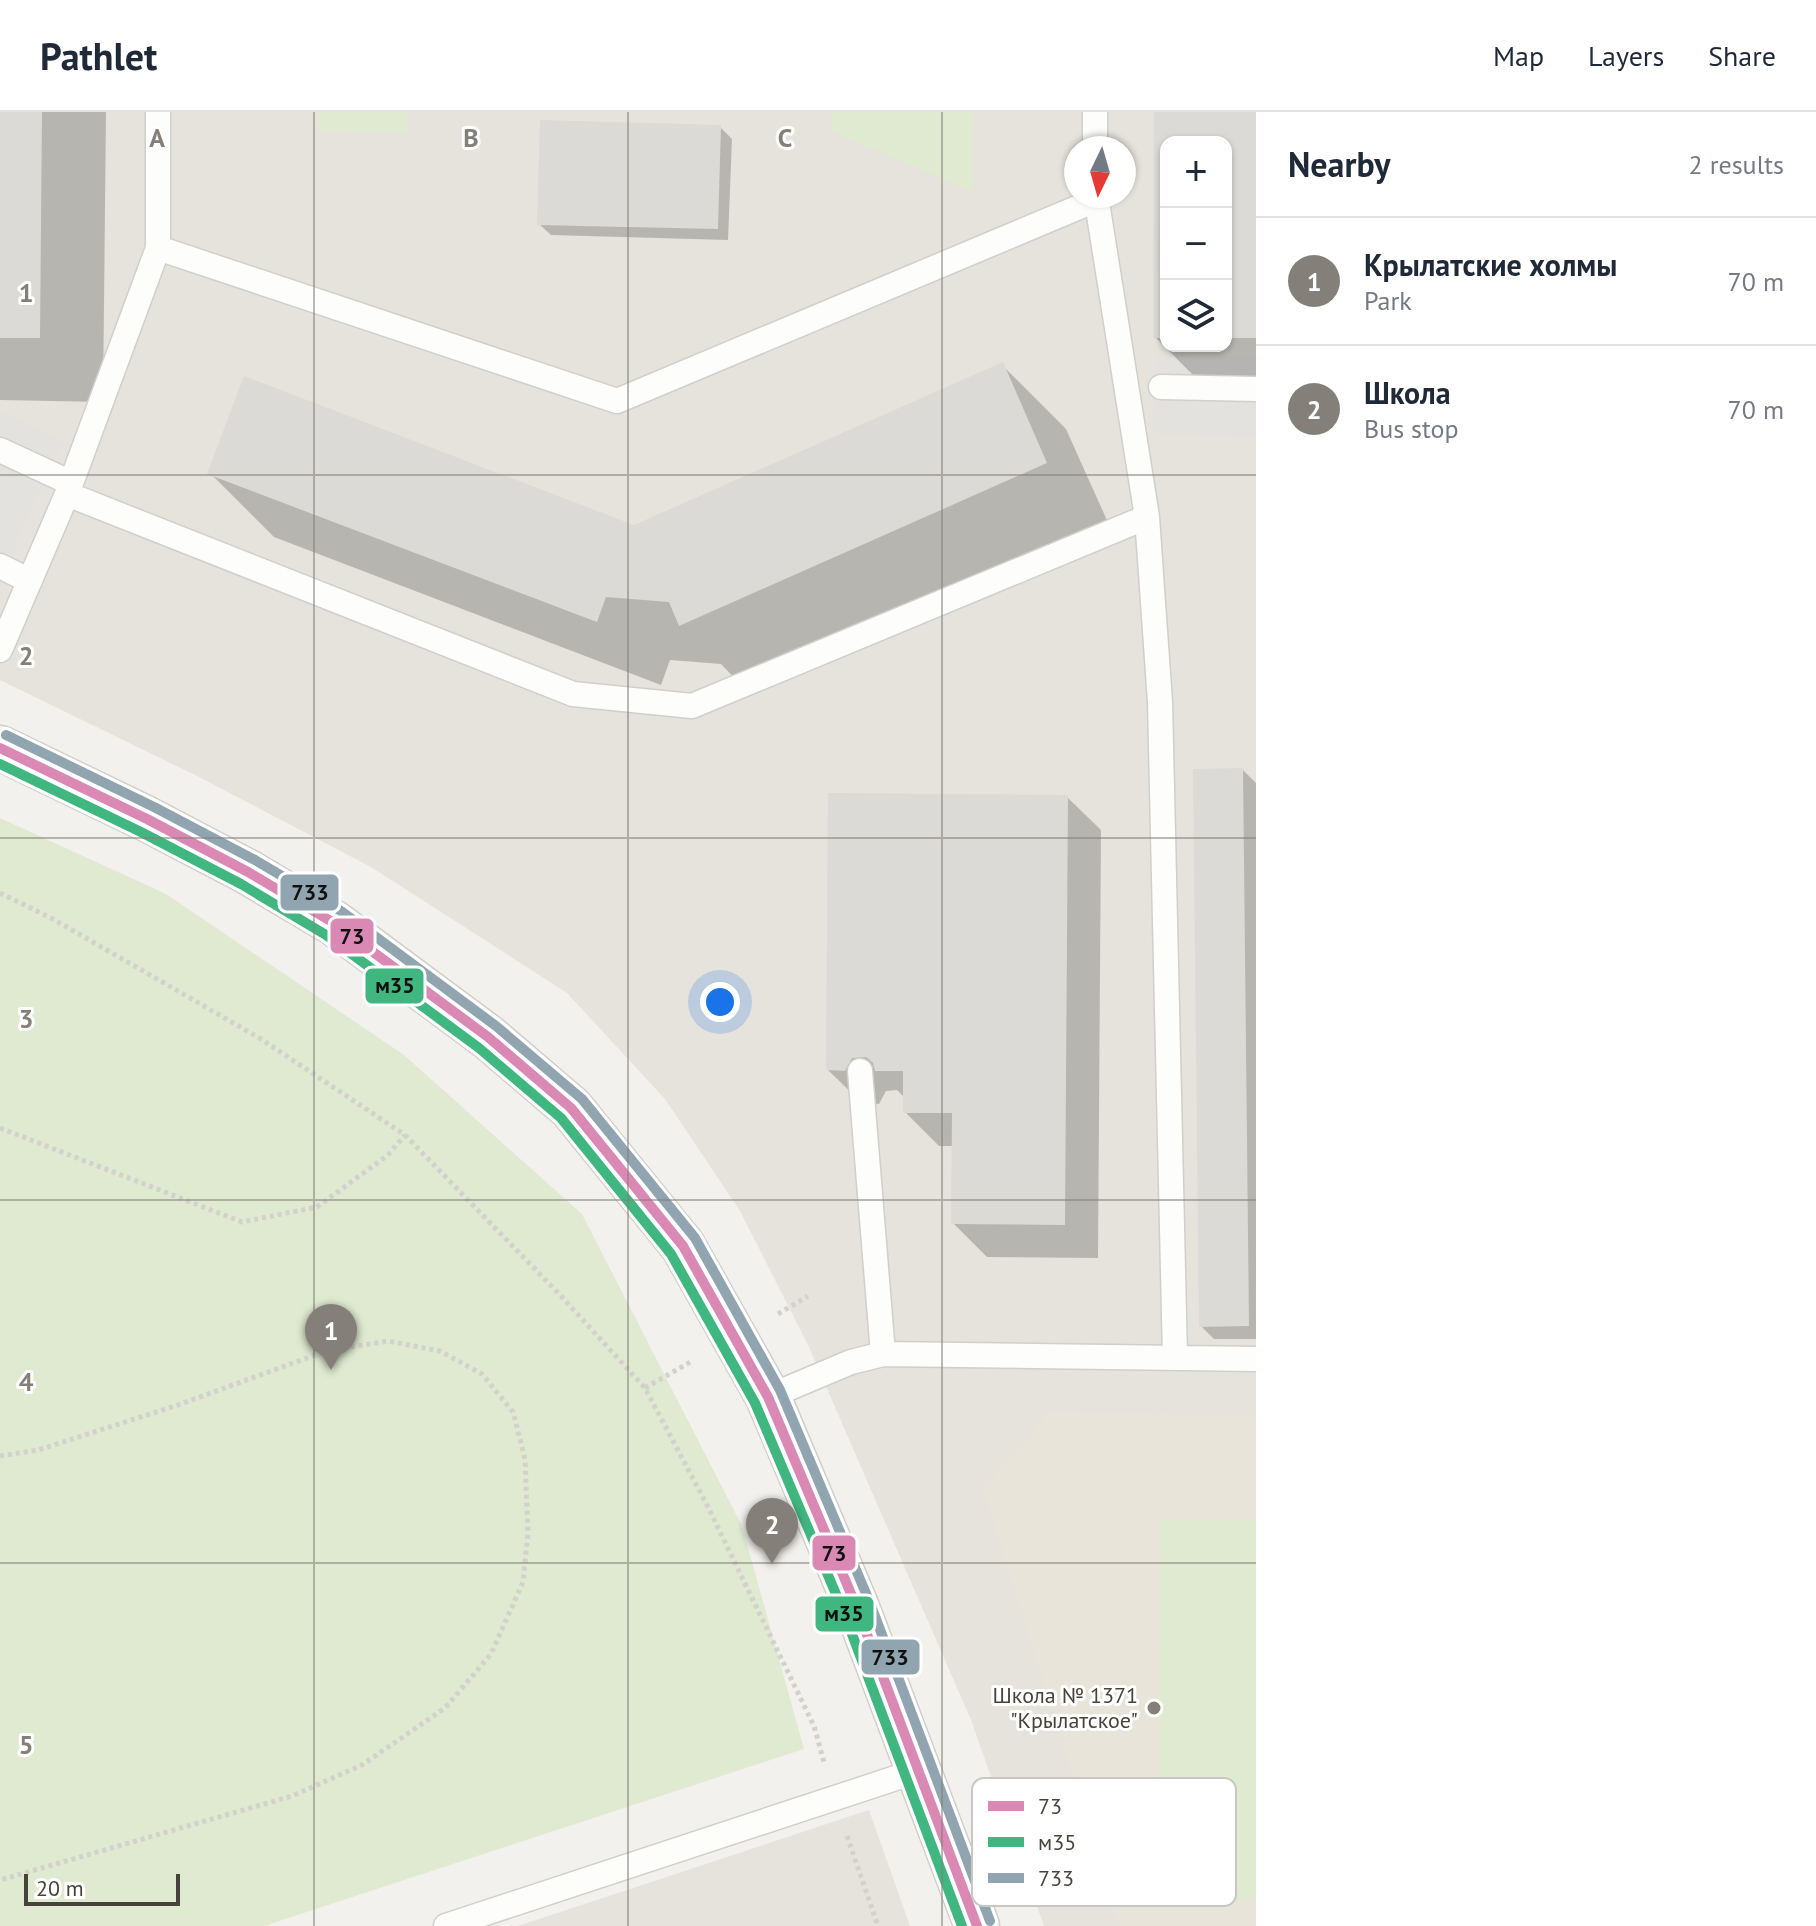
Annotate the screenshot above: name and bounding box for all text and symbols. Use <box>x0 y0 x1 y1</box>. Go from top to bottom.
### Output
text: Pathlet <box>40 31 157 80</box>
text: Map <box>1493 37 1544 74</box>
text: Layers <box>1588 37 1664 74</box>
text: Share <box>1708 37 1776 74</box>
text: A <box>149 121 165 154</box>
text: B <box>463 121 479 154</box>
text: C <box>778 121 792 154</box>
north arrow <box>1064 136 1136 208</box>
map controls <box>1160 136 1232 352</box>
button: + <box>1160 136 1232 208</box>
text: Nearby <box>1288 142 1390 186</box>
text: 2 results <box>1689 148 1784 181</box>
button: − <box>1160 208 1232 280</box>
text: Крылатские холмы <box>1364 245 1617 284</box>
text: 1 <box>1307 265 1321 298</box>
text: 70 m <box>1728 265 1784 298</box>
text: 1 <box>19 276 33 309</box>
button: layers <box>1160 280 1232 352</box>
text: Park <box>1364 284 1412 317</box>
text: Школа <box>1364 373 1451 412</box>
text: 2 <box>1307 393 1321 426</box>
text: 70 m <box>1728 393 1784 426</box>
text: Bus stop <box>1364 412 1459 445</box>
text: 2 <box>19 639 33 672</box>
line badge: 733 <box>279 873 340 912</box>
text: 733 <box>291 878 329 906</box>
line badge: 73 <box>329 917 375 955</box>
text: 73 <box>340 922 364 950</box>
line badge: м35 <box>364 967 425 1005</box>
text: м35 <box>375 971 415 999</box>
your location <box>700 982 740 1022</box>
text: 3 <box>19 1002 33 1035</box>
pin: 1 <box>305 1304 357 1370</box>
text: 4 <box>19 1365 34 1398</box>
pin: 2 <box>746 1498 798 1564</box>
line badge: 73 <box>811 1534 857 1572</box>
text: 73 <box>822 1539 846 1567</box>
line badge: м35 <box>814 1595 875 1633</box>
text: м35 <box>824 1599 864 1627</box>
line badge: 733 <box>860 1638 921 1676</box>
text: 733 <box>871 1643 909 1671</box>
place label: Школа № 1371 "Крылатское" <box>993 1681 1138 1734</box>
marker: Школа № 1371 "Крылатское" <box>1145 1699 1163 1717</box>
text: 5 <box>19 1728 33 1761</box>
legend <box>972 1778 1236 1906</box>
text: 73 <box>1038 1792 1062 1820</box>
text: м35 <box>1038 1828 1076 1856</box>
text: 733 <box>1038 1864 1074 1892</box>
scale bar <box>24 1870 180 1906</box>
text: 20 m <box>36 1874 84 1902</box>

